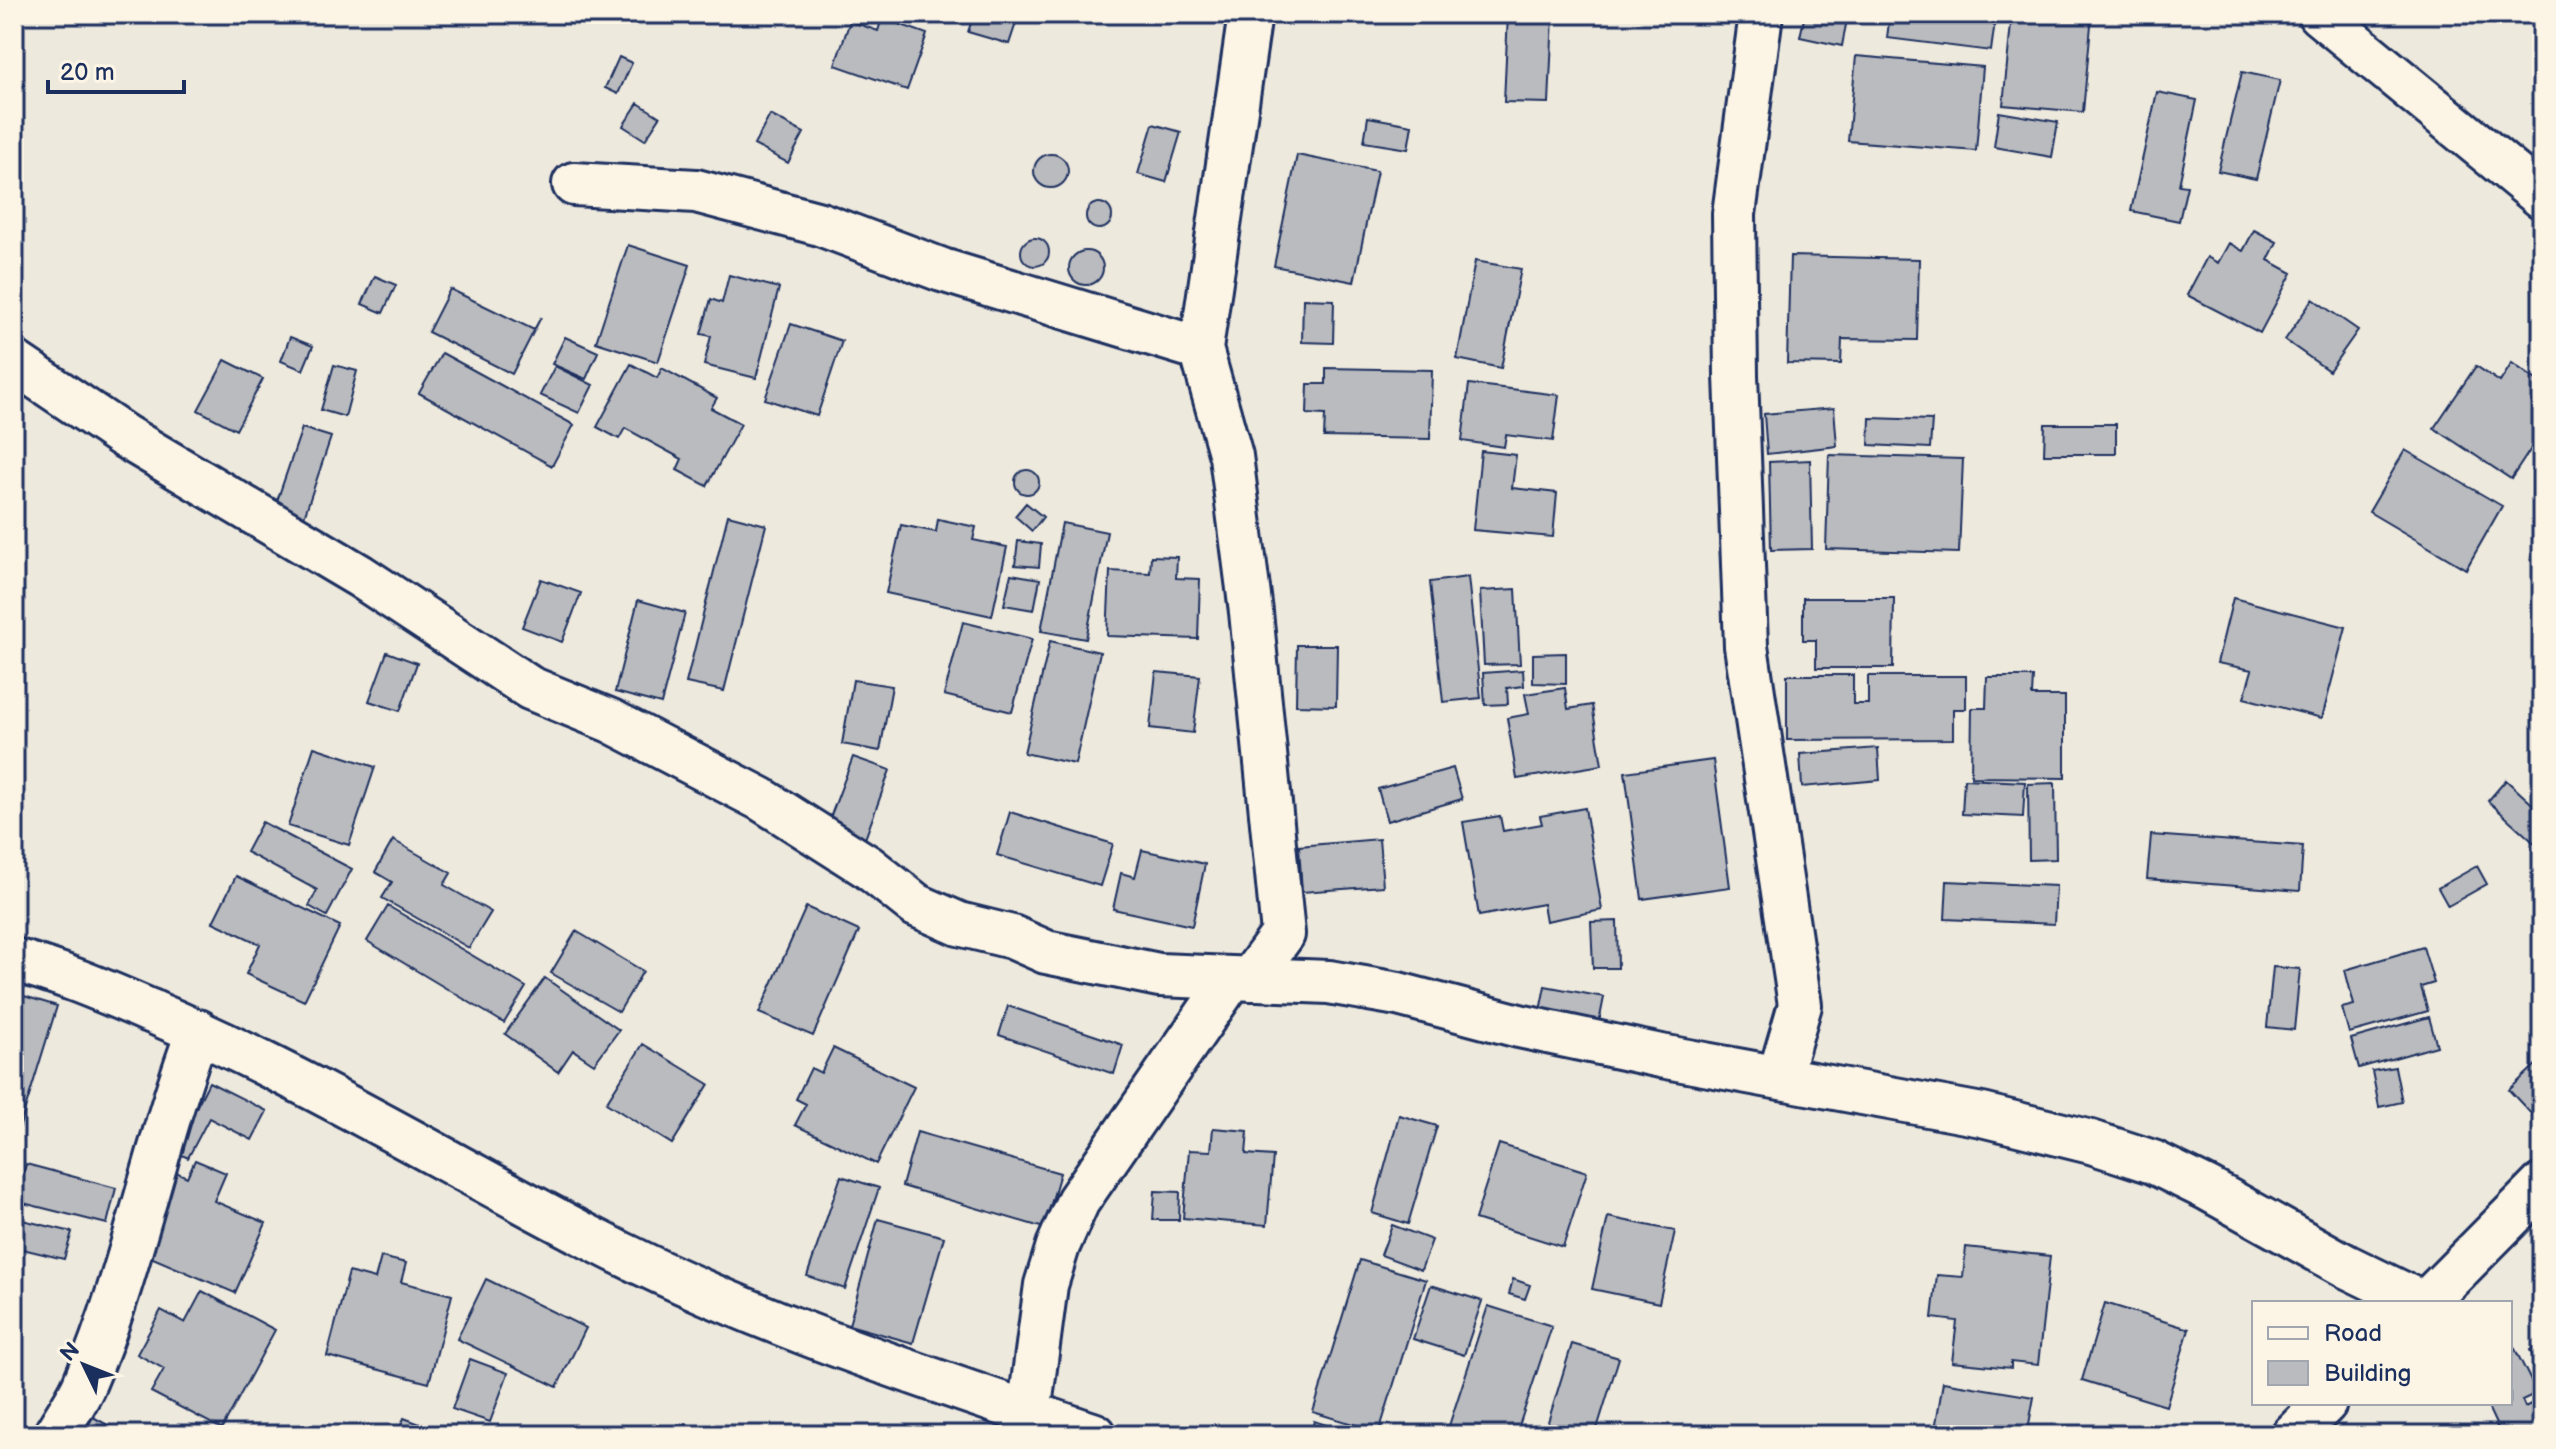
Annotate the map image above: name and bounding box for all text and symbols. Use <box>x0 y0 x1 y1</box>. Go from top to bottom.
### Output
scale bar <box>48 44 184 94</box>
text: 20 m <box>60 58 115 87</box>
legend <box>2252 1301 2512 1405</box>
text: Road <box>2324 1319 2382 1348</box>
north arrow <box>44 1325 124 1405</box>
text: N <box>55 1337 86 1368</box>
text: Building <box>2324 1359 2411 1388</box>

